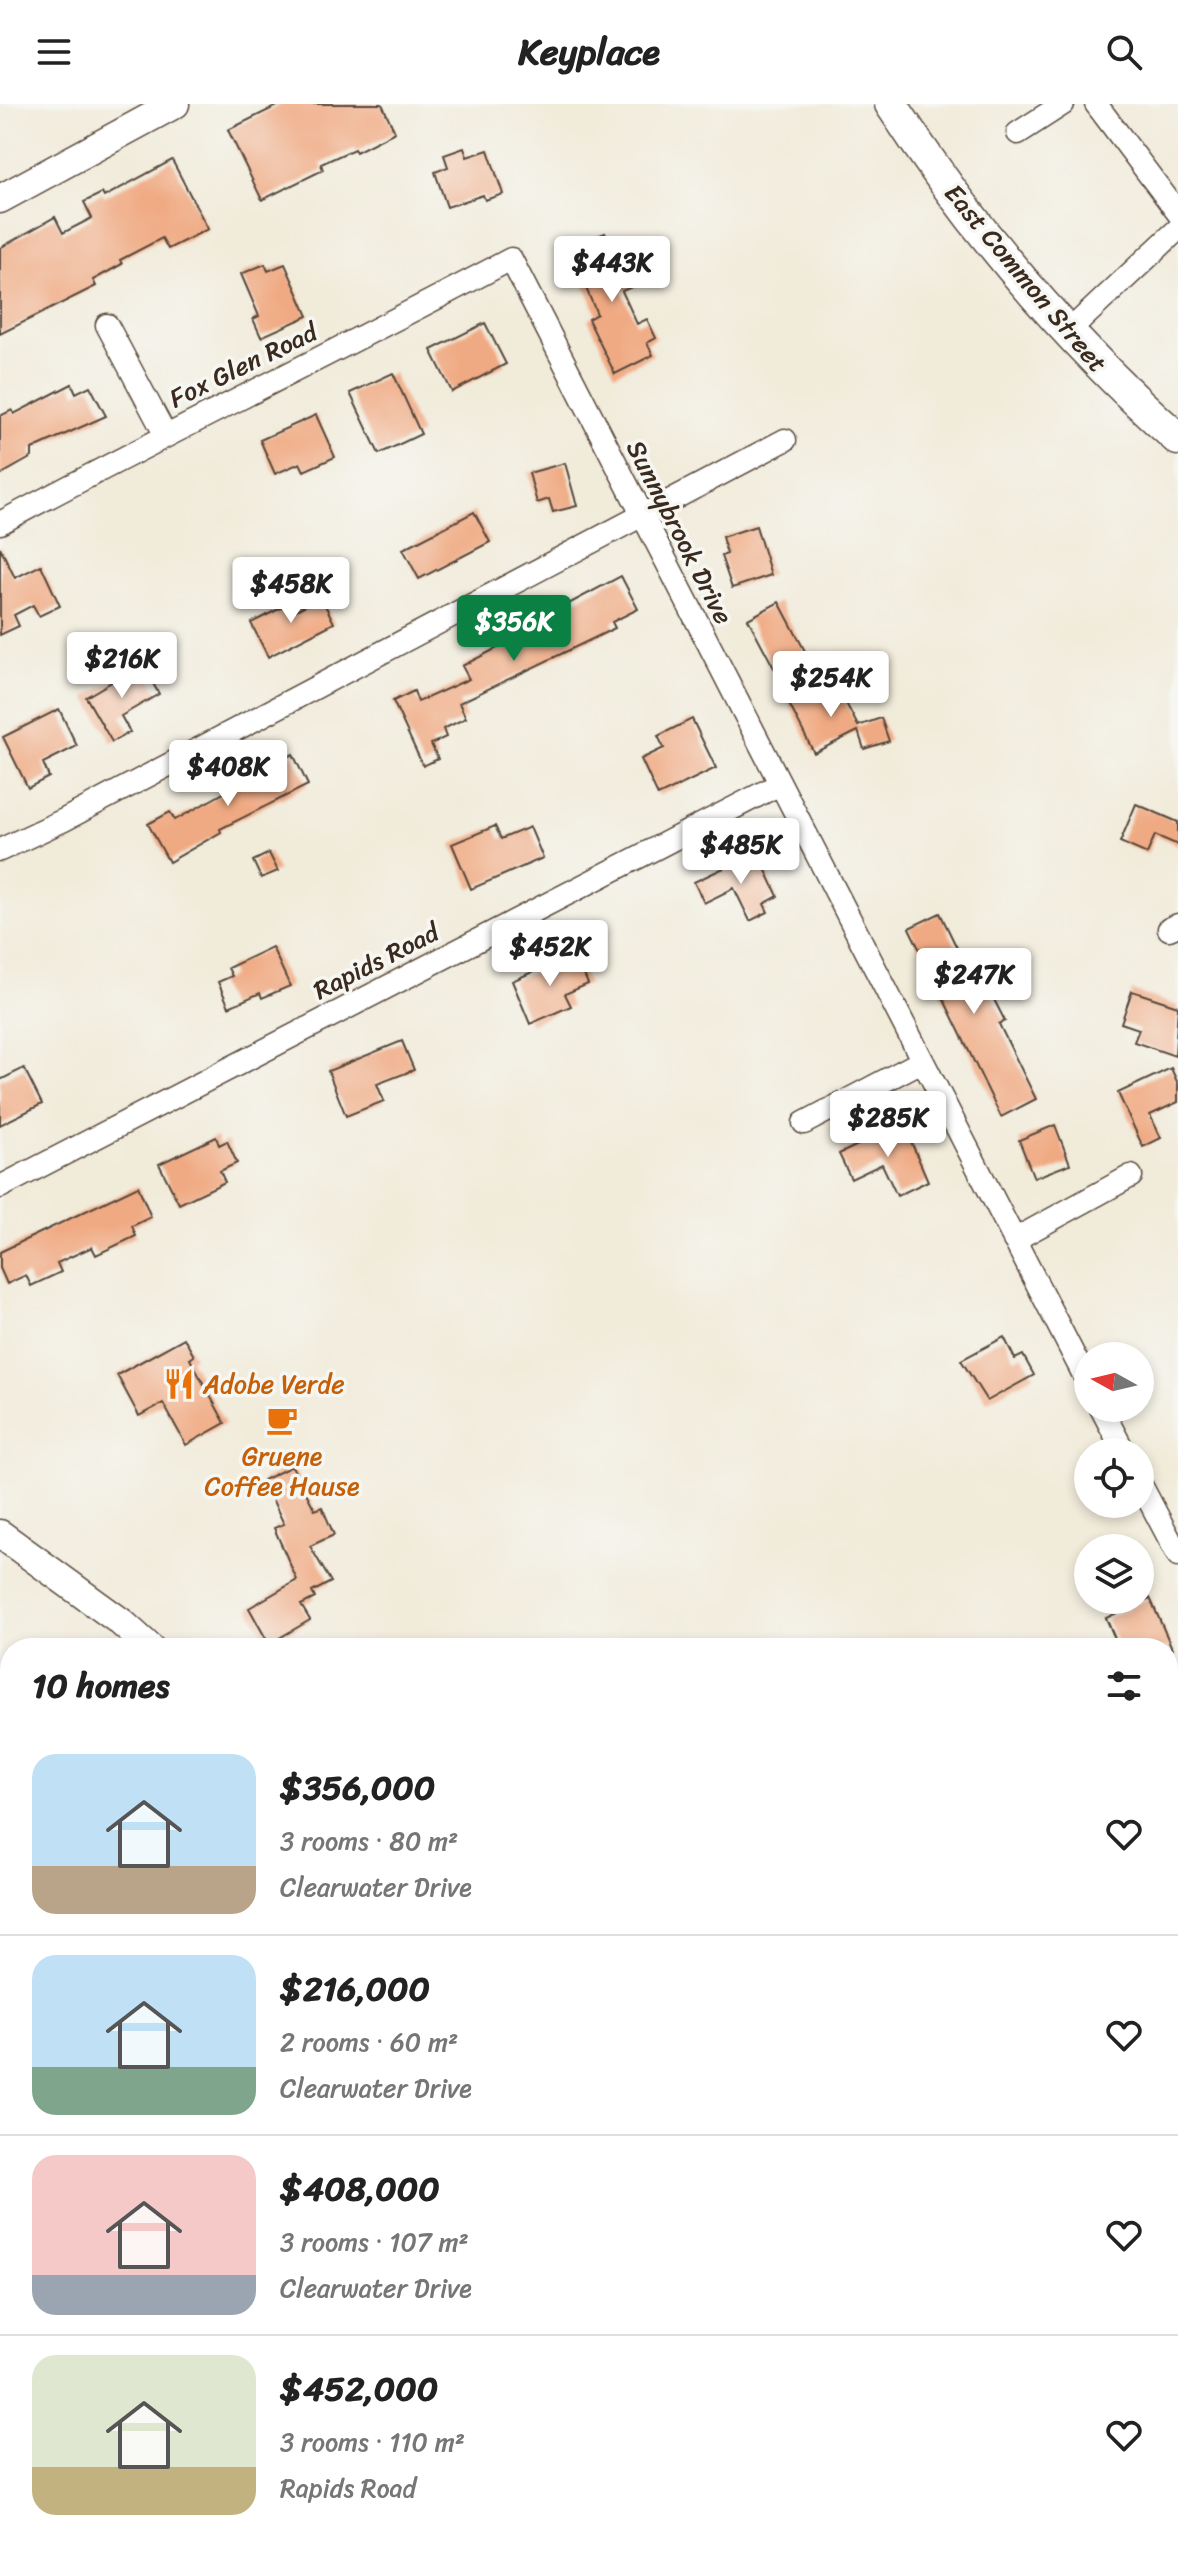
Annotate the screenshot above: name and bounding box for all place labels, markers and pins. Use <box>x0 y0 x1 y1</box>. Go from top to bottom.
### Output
pin: $443K <box>556 236 668 304</box>
pin: $458K <box>235 557 347 625</box>
pin: $356K <box>458 595 570 663</box>
pin: $216K <box>66 632 178 700</box>
pin: $254K <box>775 651 887 719</box>
pin: $408K <box>172 740 284 808</box>
pin: $485K <box>685 818 797 886</box>
pin: $452K <box>494 920 606 988</box>
pin: $247K <box>918 948 1030 1016</box>
pin: $285K <box>832 1091 944 1159</box>
place label: Adobe Verde <box>202 1361 345 1407</box>
restaurant icon: Adobe Verde <box>162 1367 196 1401</box>
cafe icon: Gruene Coffee Hause <box>265 1403 299 1437</box>
place label: Gruene Coffee Hause <box>204 1433 360 1509</box>

